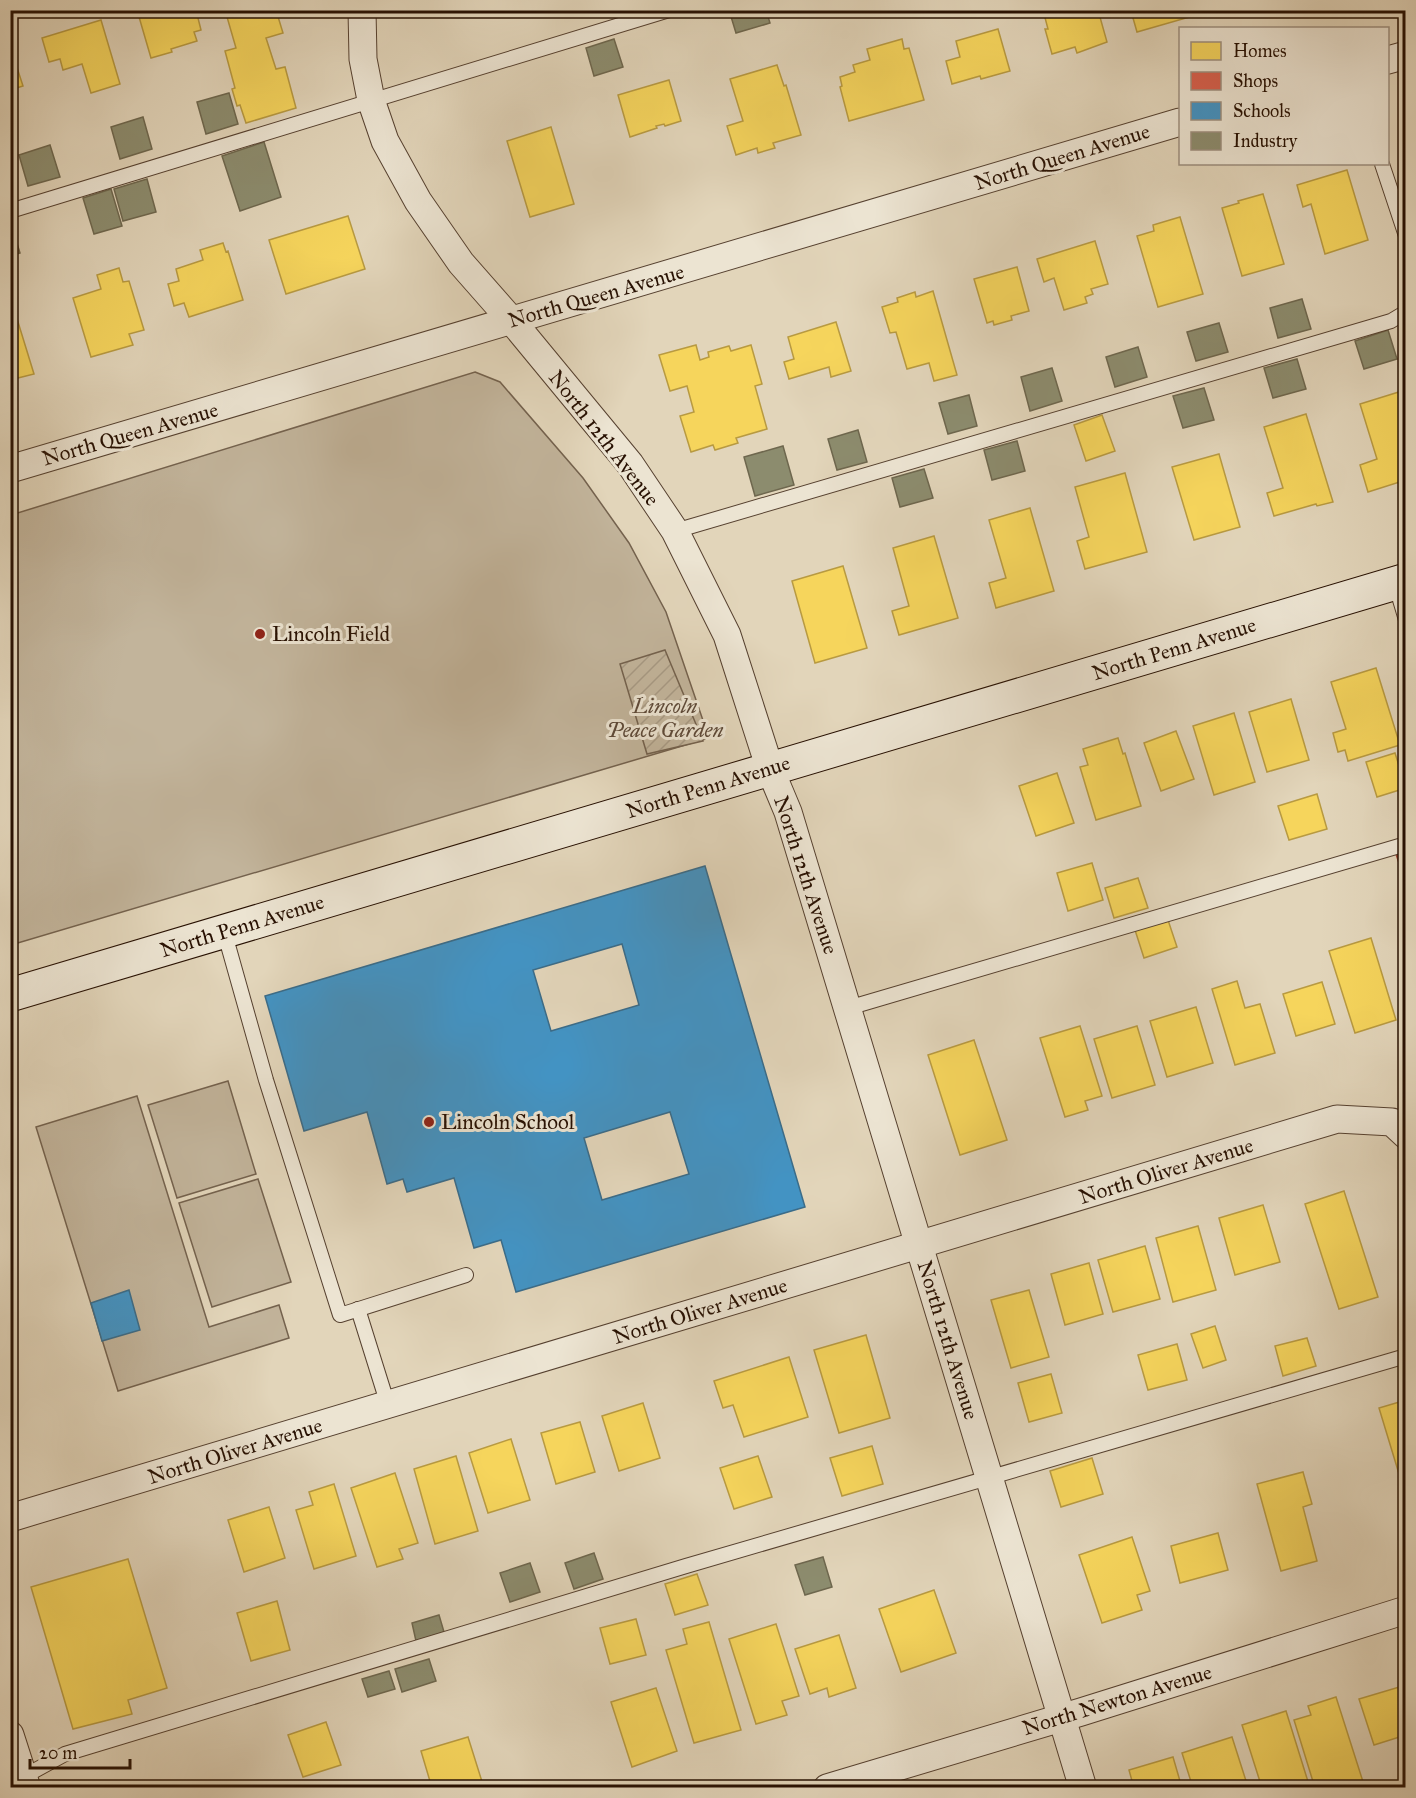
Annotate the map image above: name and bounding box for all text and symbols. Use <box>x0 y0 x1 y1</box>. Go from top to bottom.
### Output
legend <box>1179 27 1389 165</box>
text: Homes <box>1233 40 1287 62</box>
text: Shops <box>1233 70 1278 92</box>
text: Schools <box>1233 100 1291 122</box>
street label: North Queen Avenue <box>971 118 1153 196</box>
text: Industry <box>1233 130 1298 152</box>
street label: North Queen Avenue <box>505 258 687 334</box>
street label: North 12th Avenue <box>543 365 665 511</box>
street label: North Queen Avenue <box>39 396 221 472</box>
street label: North Penn Avenue <box>1089 612 1259 686</box>
place label: Lincoln Field <box>272 621 391 647</box>
marker: Lincoln Field <box>253 627 267 641</box>
park label: Lincoln Peace Garden <box>607 693 723 743</box>
street label: North Penn Avenue <box>623 750 793 824</box>
street label: North 12th Avenue <box>768 793 844 958</box>
street label: North Penn Avenue <box>157 889 327 963</box>
place label: Lincoln School <box>441 1109 575 1135</box>
marker: Lincoln School <box>422 1115 436 1129</box>
street label: North Oliver Avenue <box>1076 1132 1257 1210</box>
street label: North 12th Avenue <box>911 1257 985 1423</box>
street label: North Oliver Avenue <box>610 1272 791 1350</box>
street label: North Oliver Avenue <box>145 1412 326 1490</box>
street label: North Newton Avenue <box>1019 1659 1215 1741</box>
scale bar <box>30 1732 130 1770</box>
text: 20 m <box>39 1742 77 1764</box>

